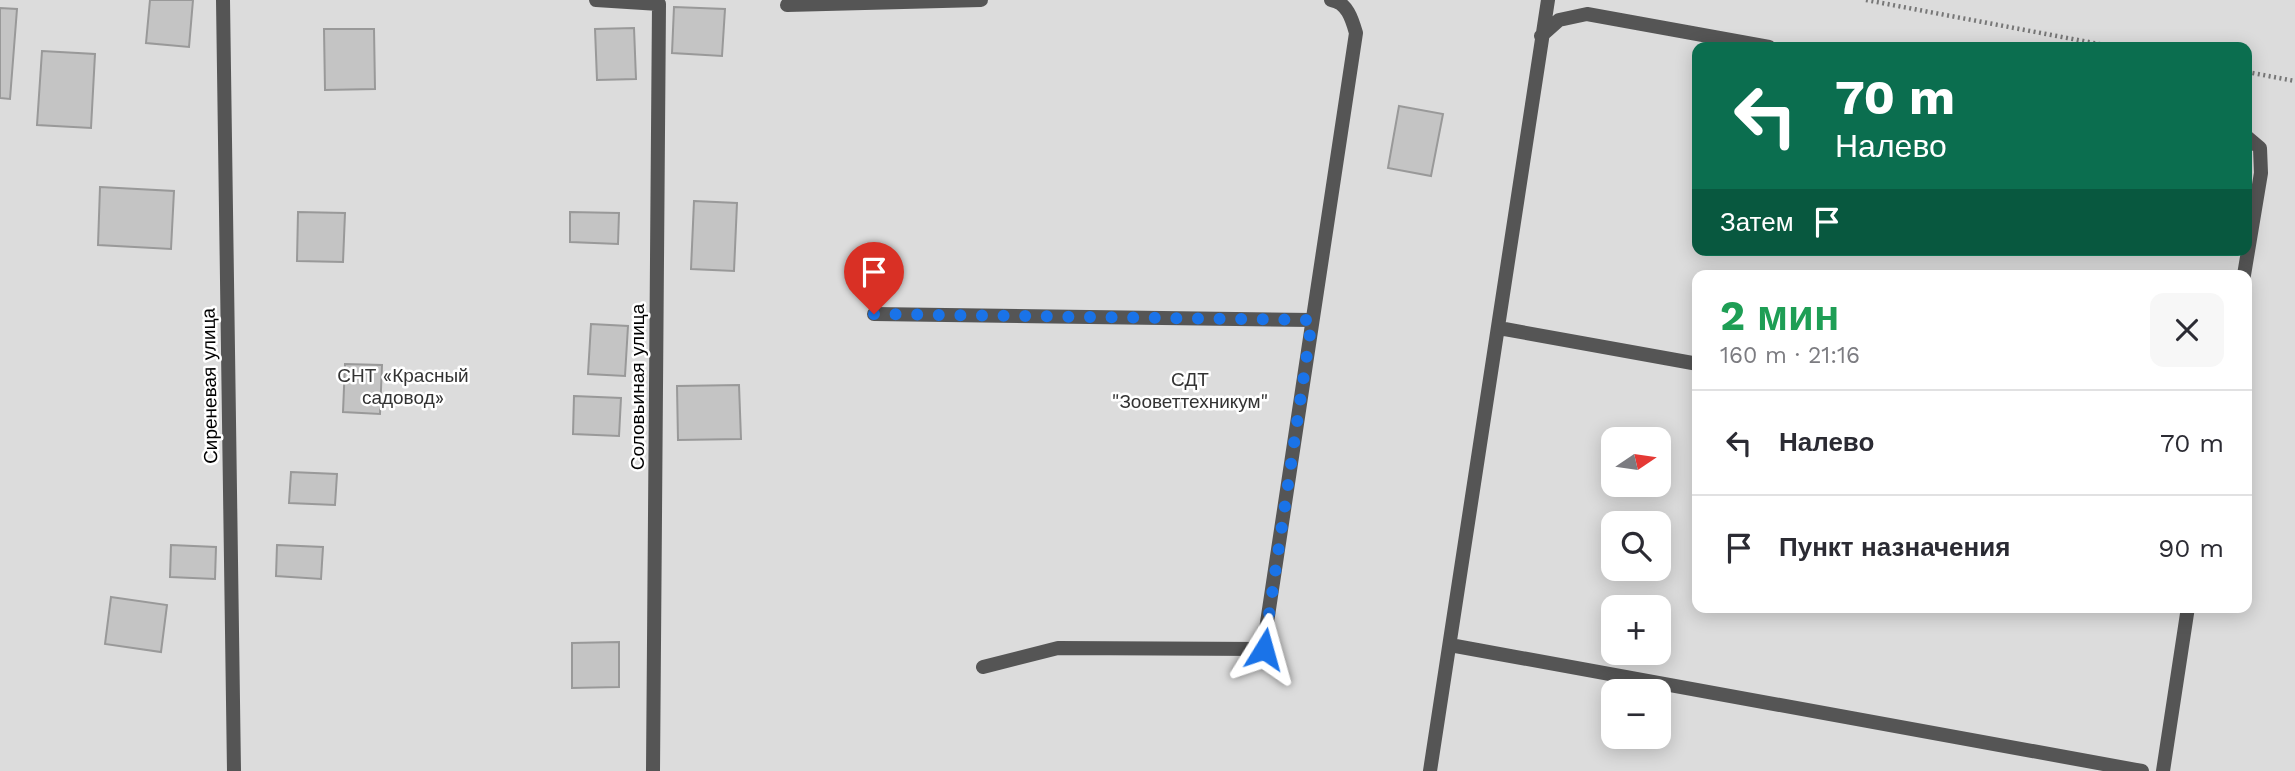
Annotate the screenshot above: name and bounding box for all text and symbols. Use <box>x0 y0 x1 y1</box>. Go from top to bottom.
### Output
text: 70 m <box>1835 68 1955 126</box>
icon: left <box>1720 70 1811 161</box>
text: Налево <box>1835 127 1947 165</box>
icon: arrive <box>1808 203 1846 241</box>
text: Затем <box>1720 207 1794 237</box>
pin <box>844 242 904 314</box>
icon: arrive <box>855 253 893 291</box>
text: 2 мин <box>1720 291 1839 340</box>
button: close <box>2150 293 2224 367</box>
street label: Соловьиная улица <box>626 303 649 470</box>
street label: Сиреневая улица <box>197 307 222 464</box>
text: 160 m · 21:16 <box>1720 342 1860 369</box>
park label: СНТ «Красный садовод» <box>337 364 469 409</box>
park label: СДТ "Зооветтехникум" <box>1112 368 1268 413</box>
icon: left <box>1720 424 1758 462</box>
north arrow <box>1601 427 1671 497</box>
map controls <box>1601 427 1671 749</box>
text: Налево <box>1779 427 1874 457</box>
text: 70 m <box>2160 428 2224 458</box>
button: search <box>1601 511 1671 581</box>
icon: arrive <box>1720 529 1758 567</box>
text: Пункт назначения <box>1779 532 2010 562</box>
text: 90 m <box>2158 533 2224 563</box>
button: + <box>1601 595 1671 665</box>
position arrow <box>1227 612 1301 686</box>
button: − <box>1601 679 1671 749</box>

